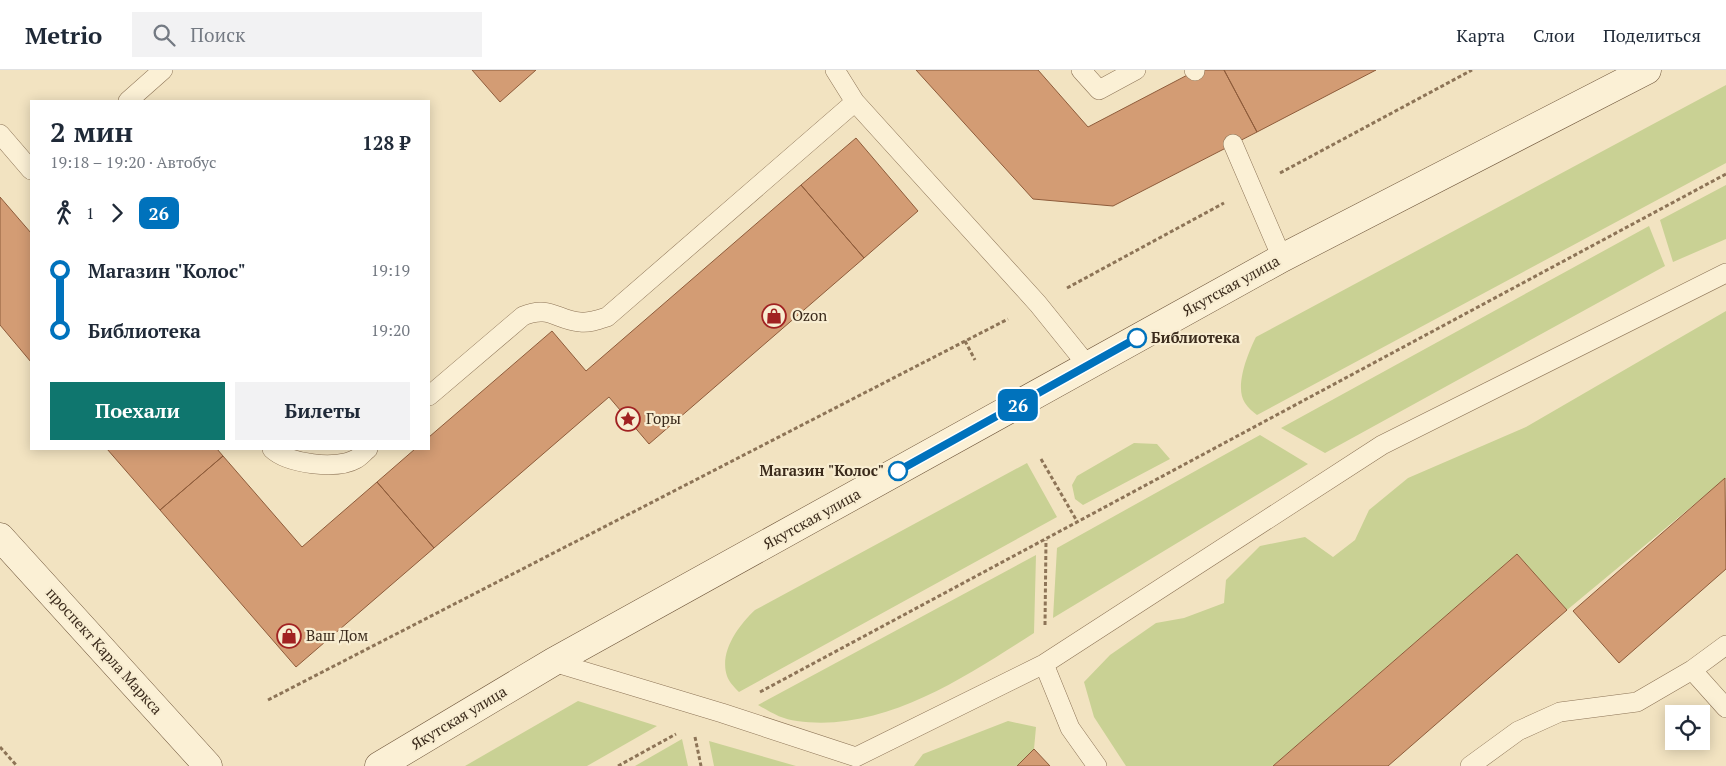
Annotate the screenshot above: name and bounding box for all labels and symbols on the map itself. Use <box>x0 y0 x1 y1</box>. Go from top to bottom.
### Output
street label: Якутская улица <box>1178 250 1283 320</box>
shop icon: Ozon <box>761 303 787 329</box>
place label: Ozon <box>792 305 827 325</box>
place label: Библиотека <box>1151 327 1241 347</box>
marker: Библиотека <box>1127 328 1147 348</box>
line badge: 26 <box>996 389 1040 421</box>
place icon: Горы <box>615 406 641 432</box>
place label: Горы <box>646 408 681 428</box>
place label: Магазин "Колос" <box>759 460 884 480</box>
marker: Магазин "Колос" <box>888 461 908 481</box>
street label: Якутская улица <box>759 483 864 553</box>
street label: проспект Карла Маркса <box>42 582 168 719</box>
shop icon: Ваш Дом <box>276 623 302 649</box>
place label: Ваш Дом <box>306 625 368 645</box>
street label: Якутская улица <box>407 680 510 754</box>

